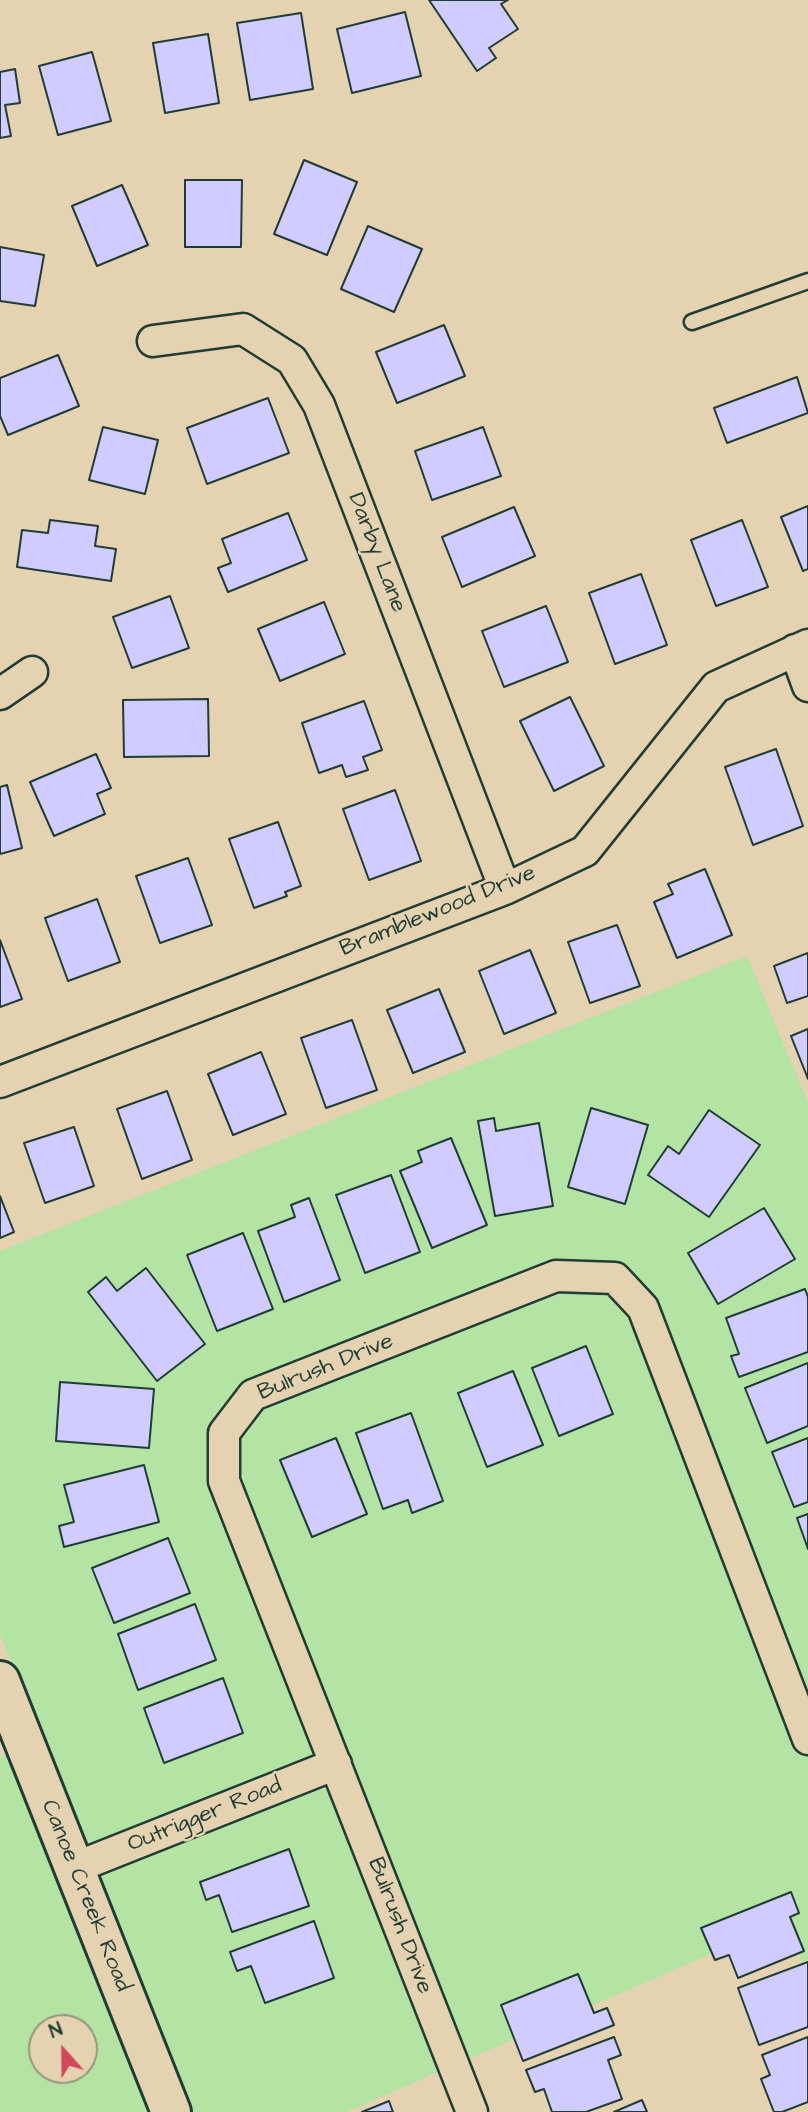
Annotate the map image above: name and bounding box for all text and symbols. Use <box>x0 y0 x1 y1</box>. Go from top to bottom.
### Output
street label: Darby Lane <box>341 489 411 617</box>
street label: Bramblewood Drive <box>336 860 540 964</box>
street label: Bulrush Drive <box>254 1328 398 1408</box>
street label: Outrigger Road <box>124 1773 286 1859</box>
street label: Canoe Creek Road <box>34 1796 136 1996</box>
street label: Bulrush Drive <box>360 1854 438 1998</box>
north arrow <box>28 2014 98 2084</box>
text: N <box>46 2016 66 2046</box>

